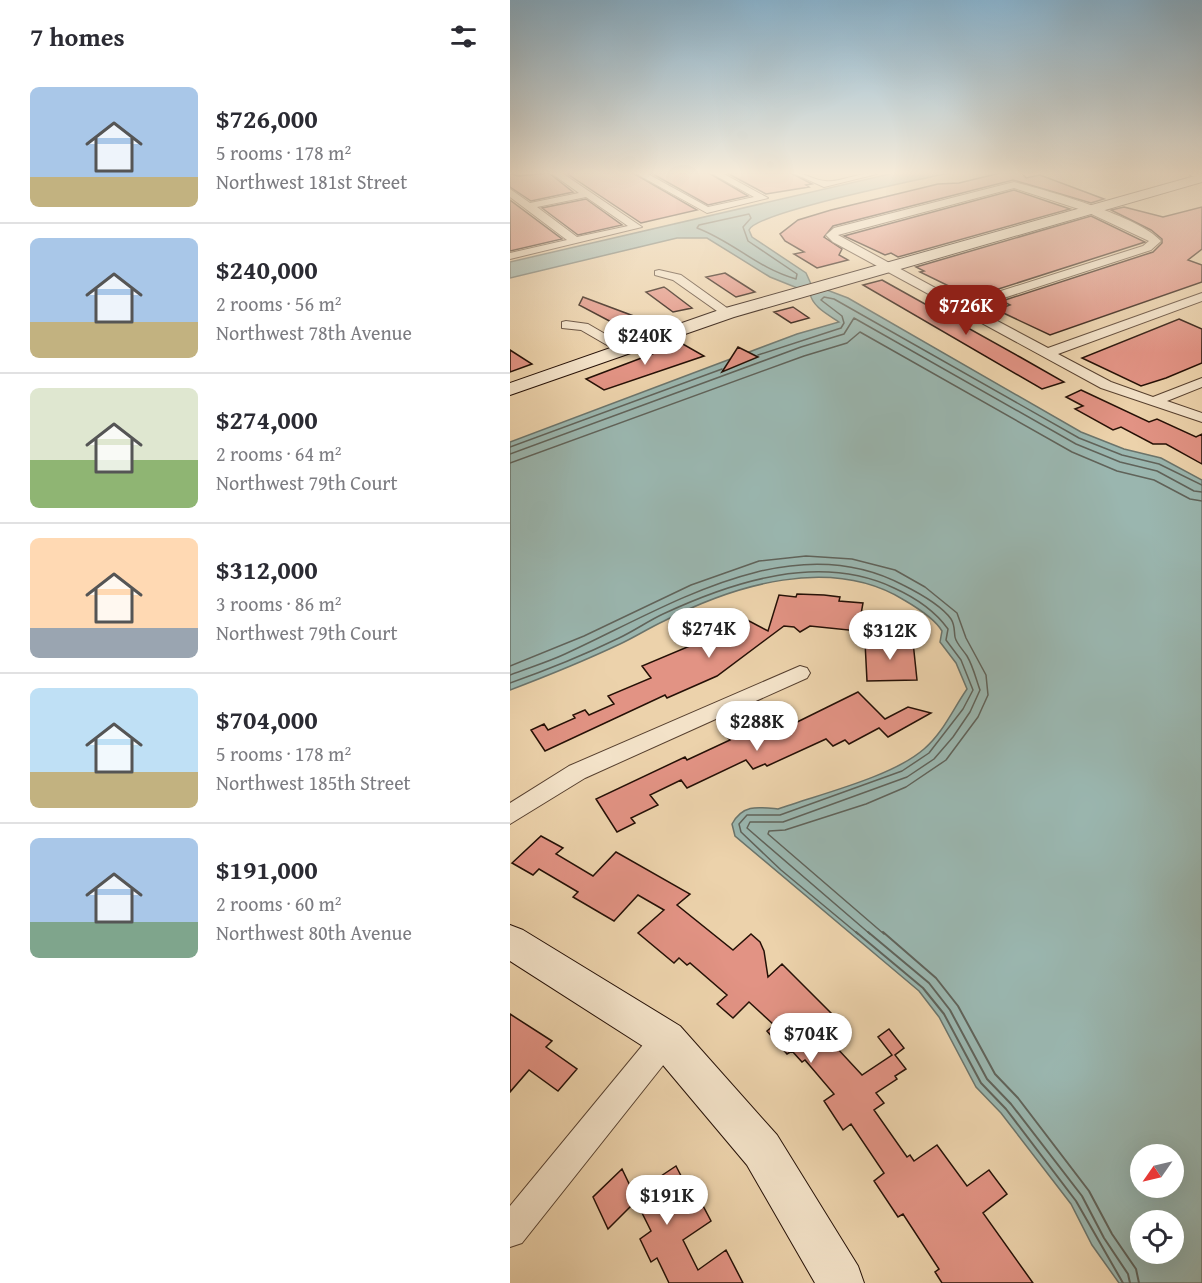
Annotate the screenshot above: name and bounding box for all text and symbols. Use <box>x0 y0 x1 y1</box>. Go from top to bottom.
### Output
text: 7 homes <box>30 17 125 56</box>
icon: filters <box>447 20 480 53</box>
text: $726,000 <box>216 99 318 138</box>
icon: home <box>78 111 150 183</box>
text: 5 rooms · 178 m² <box>216 138 351 167</box>
text: Northwest 181st Street <box>216 167 407 196</box>
text: $240,000 <box>216 250 318 289</box>
icon: home <box>78 262 150 334</box>
pin: $726K <box>924 285 1008 336</box>
text: 2 rooms · 56 m² <box>216 289 342 318</box>
text: $726K <box>939 290 993 319</box>
pin: $240K <box>603 315 687 366</box>
text: Northwest 78th Avenue <box>216 318 412 347</box>
text: $240K <box>618 320 672 349</box>
text: $274,000 <box>216 400 318 439</box>
icon: home <box>78 412 150 484</box>
text: 2 rooms · 64 m² <box>216 439 342 468</box>
text: Northwest 79th Court <box>216 468 398 497</box>
text: $312,000 <box>216 550 318 589</box>
icon: home <box>78 562 150 634</box>
text: 3 rooms · 86 m² <box>216 589 342 618</box>
pin: $274K <box>667 608 751 659</box>
pin: $312K <box>848 610 932 661</box>
text: $274K <box>682 613 736 642</box>
text: $312K <box>863 615 917 644</box>
text: Northwest 79th Court <box>216 618 398 647</box>
text: $704,000 <box>216 700 318 739</box>
pin: $288K <box>715 701 799 752</box>
text: $288K <box>730 706 784 735</box>
icon: home <box>78 712 150 784</box>
text: 5 rooms · 178 m² <box>216 739 351 768</box>
text: Northwest 185th Street <box>216 768 411 797</box>
text: $191,000 <box>216 850 318 889</box>
icon: home <box>78 862 150 934</box>
text: 2 rooms · 60 m² <box>216 889 342 918</box>
text: Northwest 80th Avenue <box>216 918 412 947</box>
pin: $704K <box>769 1013 853 1064</box>
text: $704K <box>784 1018 838 1047</box>
north arrow <box>1130 1144 1184 1198</box>
map controls <box>1130 1144 1184 1264</box>
pin: $191K <box>625 1175 709 1226</box>
text: $191K <box>640 1180 694 1209</box>
button: locate <box>1130 1210 1184 1264</box>

